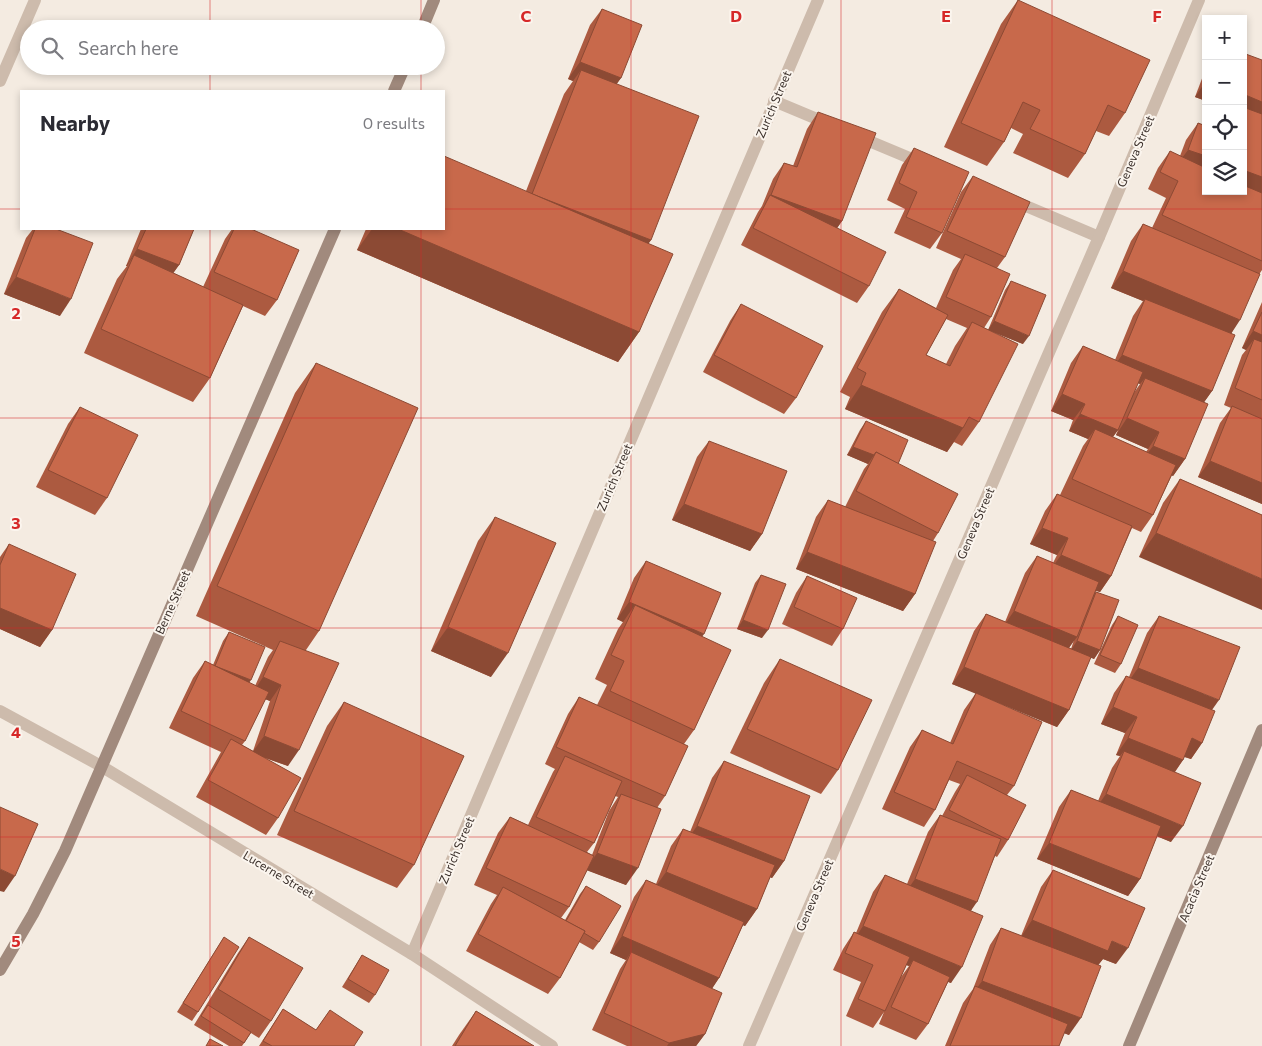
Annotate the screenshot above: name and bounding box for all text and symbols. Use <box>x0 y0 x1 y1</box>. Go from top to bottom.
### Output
text: C <box>521 6 532 25</box>
text: D <box>730 6 742 25</box>
text: E <box>941 6 951 25</box>
text: F <box>1152 6 1162 25</box>
map controls <box>1202 15 1247 195</box>
button: + <box>1202 15 1247 60</box>
search box <box>20 20 445 75</box>
icon: search <box>38 34 66 62</box>
text: Search here <box>78 36 178 59</box>
button: − <box>1202 60 1247 105</box>
street label: Zurich Street <box>753 68 793 140</box>
button: locate <box>1202 105 1247 150</box>
text: Nearby <box>40 110 110 135</box>
text: 0 results <box>363 113 425 132</box>
street label: Geneva Street <box>1114 113 1156 189</box>
button: layers <box>1202 150 1247 195</box>
text: 2 <box>11 303 21 322</box>
street label: Zurich Street <box>594 441 634 513</box>
street label: Geneva Street <box>954 485 996 561</box>
text: 3 <box>11 513 21 532</box>
street label: Berne Street <box>152 568 192 636</box>
text: 4 <box>11 722 21 741</box>
street label: Zurich Street <box>436 814 476 886</box>
street label: Lucerne Street <box>241 847 317 901</box>
street label: Acacia Street <box>1176 852 1216 924</box>
street label: Geneva Street <box>793 857 835 933</box>
text: 5 <box>11 931 21 950</box>

